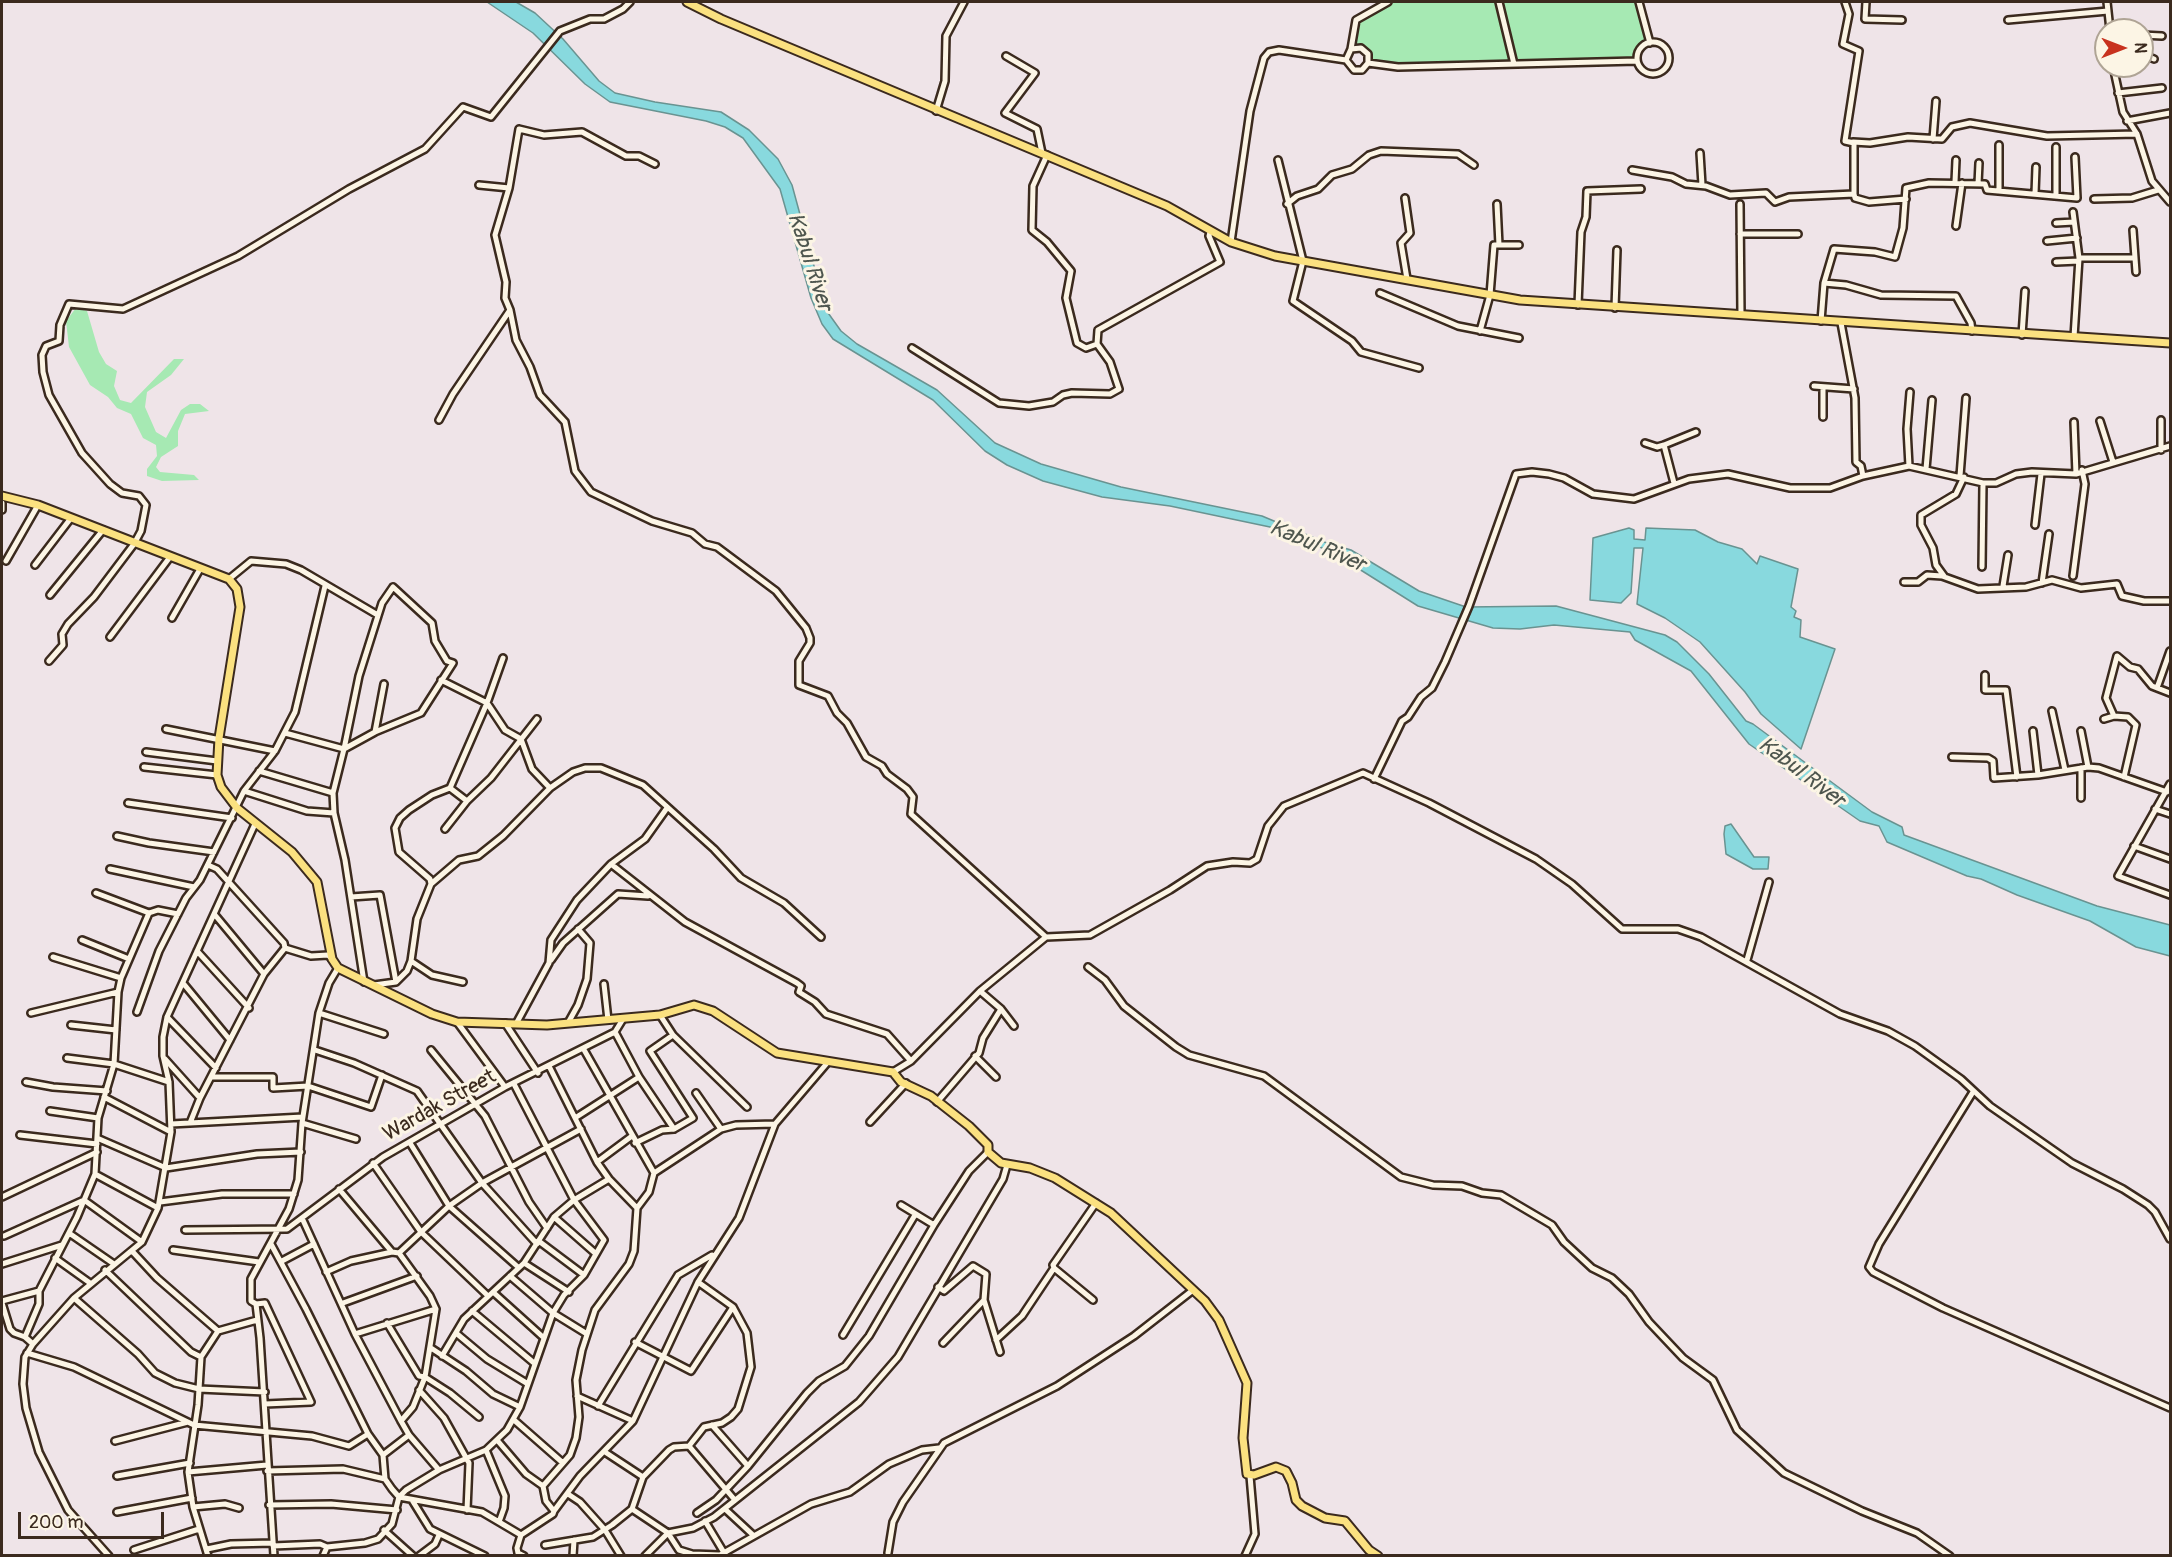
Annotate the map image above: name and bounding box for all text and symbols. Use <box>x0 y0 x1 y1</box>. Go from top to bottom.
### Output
north arrow <box>2094 18 2154 78</box>
text: N <box>2130 43 2150 53</box>
water label: Kabul River <box>781 210 837 314</box>
water label: Kabul River <box>1265 515 1369 579</box>
water label: Kabul River <box>1753 732 1849 814</box>
street label: Wardak Street <box>379 1065 501 1147</box>
scale bar <box>21 1500 166 1538</box>
text: 200 m <box>29 1511 84 1534</box>

